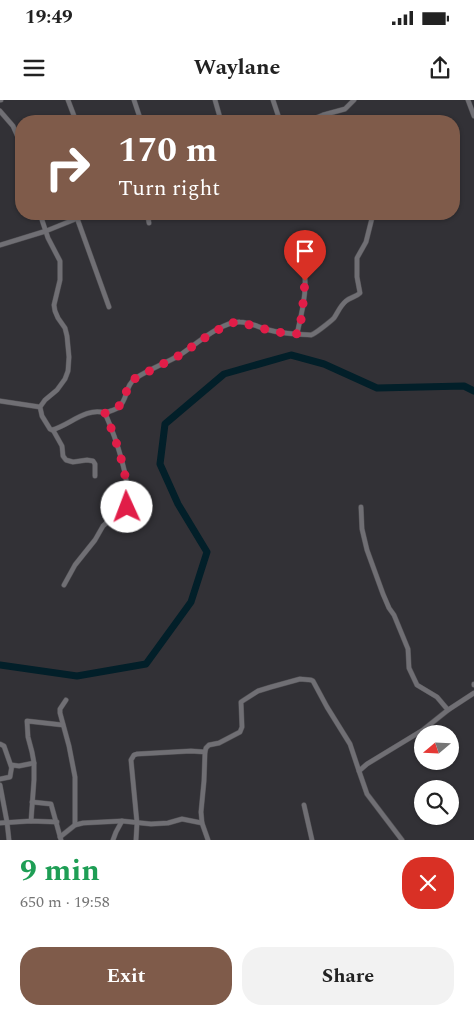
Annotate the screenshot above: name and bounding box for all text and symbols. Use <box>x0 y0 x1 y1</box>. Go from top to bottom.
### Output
text: 19:49 <box>25 3 73 32</box>
text: Waylane <box>194 51 281 84</box>
icon: menu <box>20 54 48 82</box>
icon: share <box>426 54 454 82</box>
text: 170 m <box>118 124 217 177</box>
icon: right <box>35 135 100 200</box>
text: Turn right <box>118 172 220 205</box>
pin <box>284 230 326 281</box>
icon: arrive <box>291 237 319 265</box>
position arrow <box>100 480 152 532</box>
north arrow <box>414 725 459 770</box>
map controls <box>414 725 459 825</box>
button: search <box>414 780 459 825</box>
text: 9 min <box>20 848 100 894</box>
button: close <box>402 857 454 909</box>
text: 650 m · 19:58 <box>20 890 110 914</box>
button: Exit <box>20 947 232 1005</box>
button: Share <box>242 947 454 1005</box>

